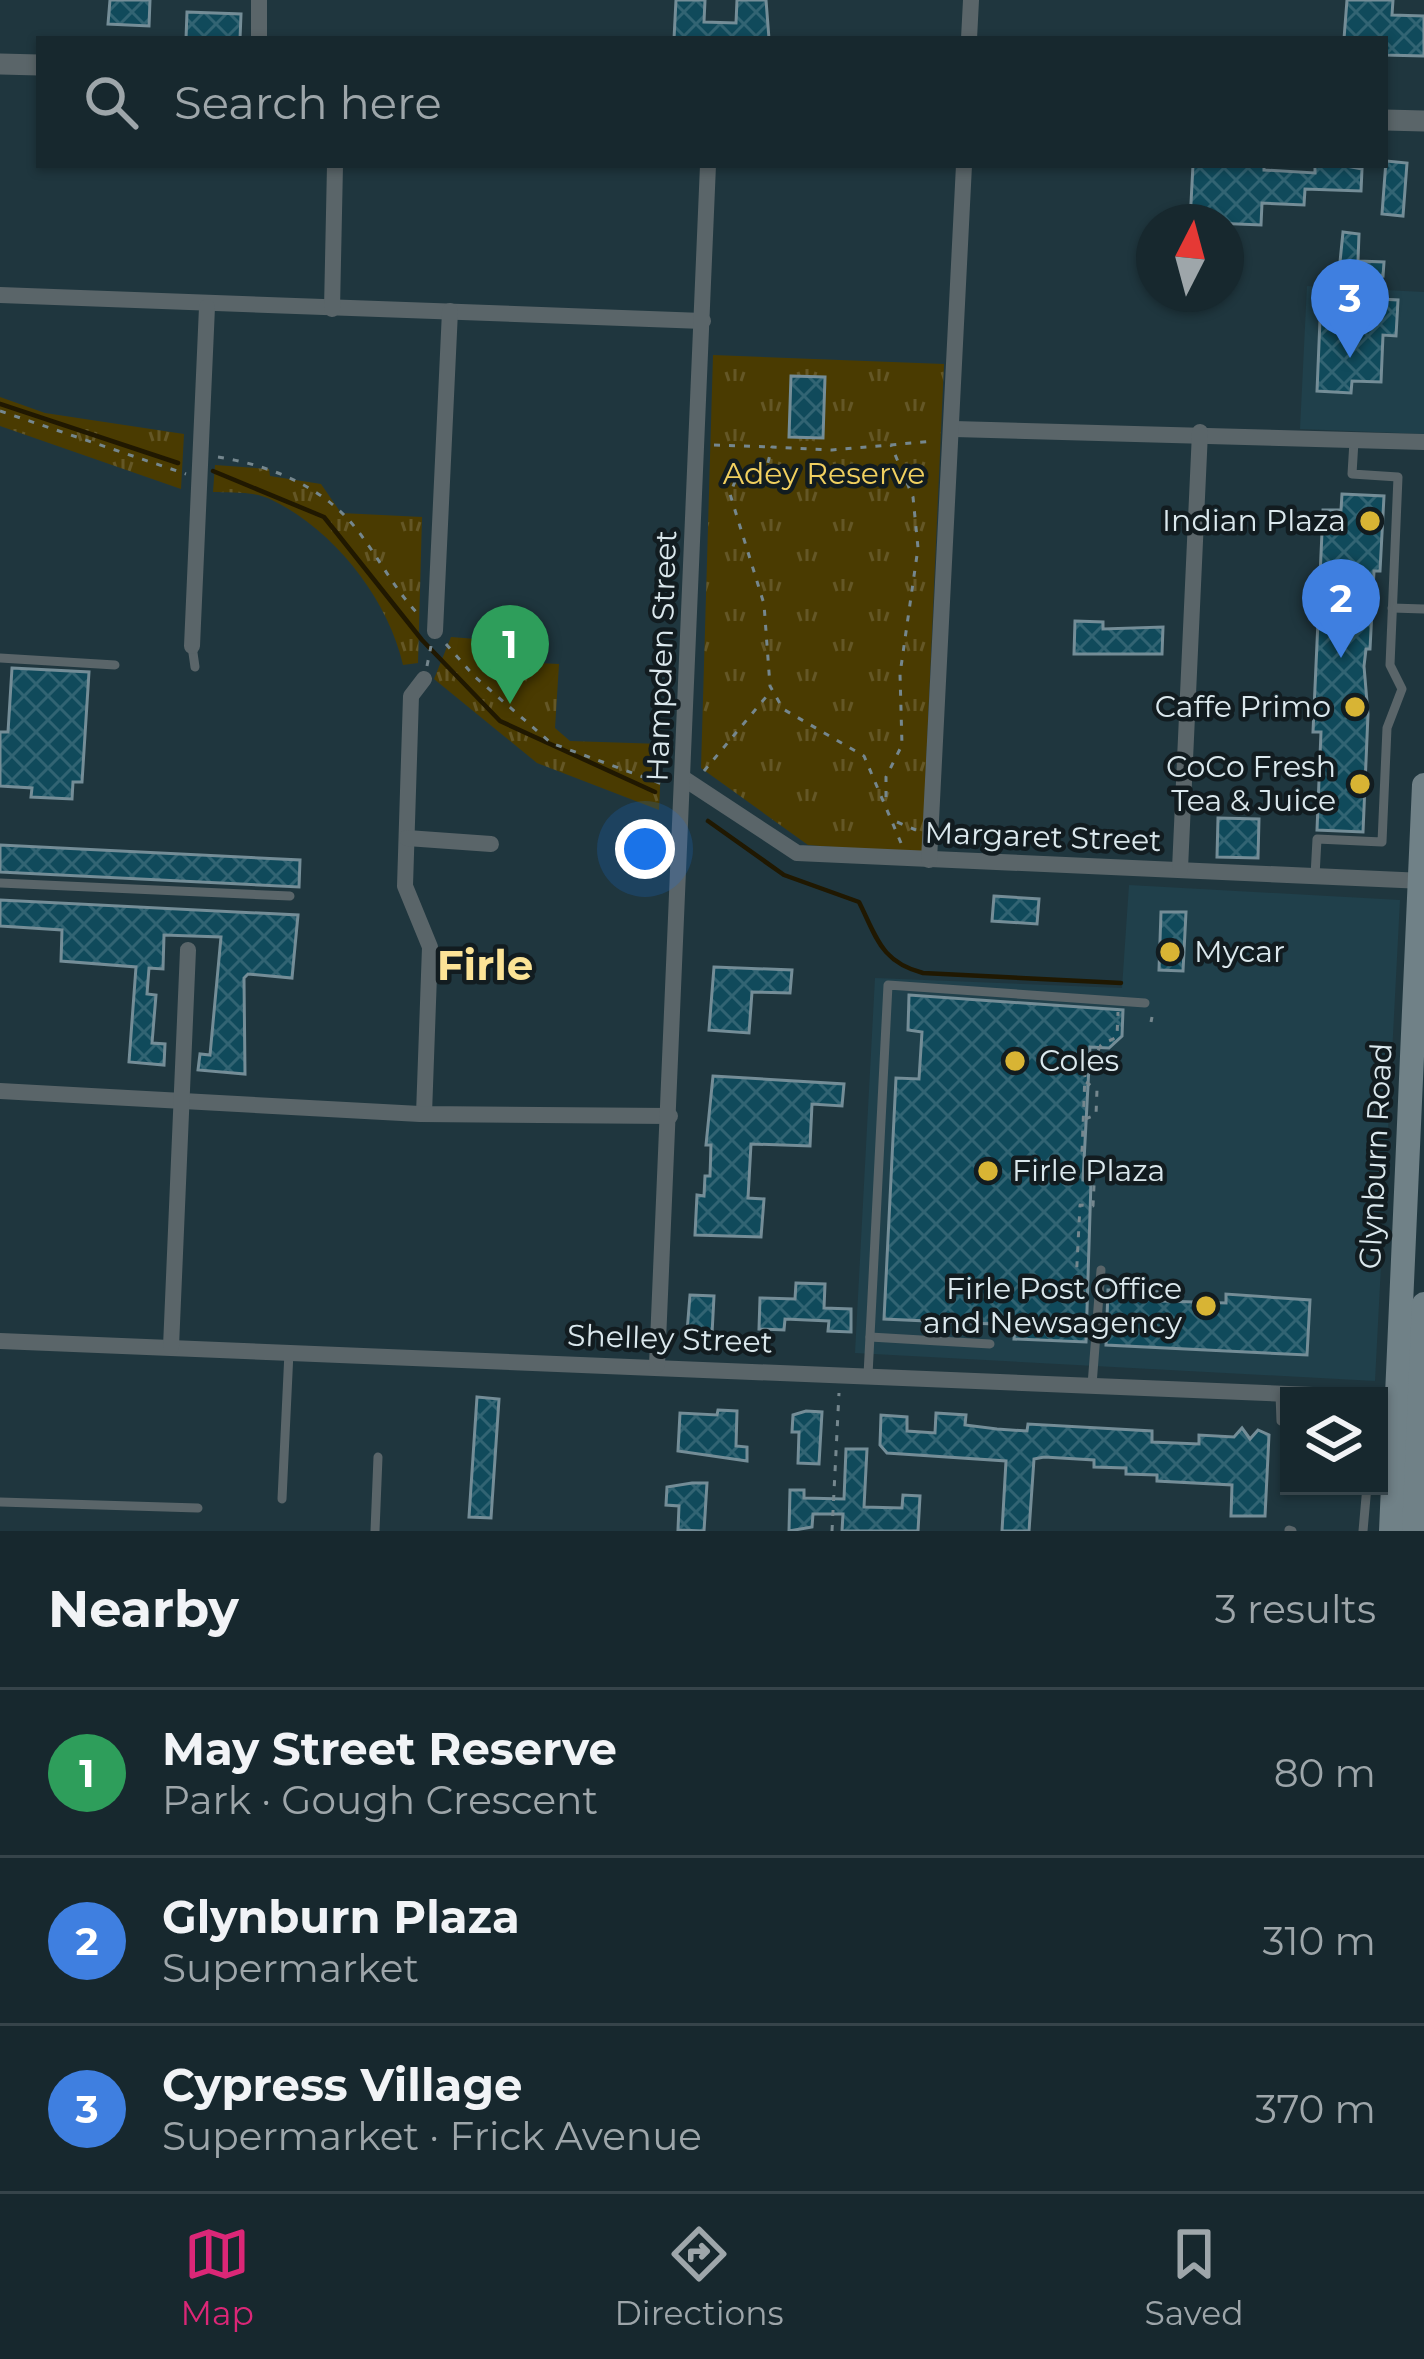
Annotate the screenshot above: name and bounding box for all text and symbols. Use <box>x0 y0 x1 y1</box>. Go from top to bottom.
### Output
search box <box>36 36 1388 168</box>
icon: search <box>78 69 144 135</box>
text: Search here <box>174 75 442 130</box>
north arrow <box>1136 204 1244 312</box>
pin: 3 <box>1311 259 1389 358</box>
park label: Adey Reserve <box>723 455 925 492</box>
place label: Indian Plaza <box>1162 502 1346 539</box>
marker: Indian Plaza <box>1357 508 1383 534</box>
street label: Hampden Street <box>639 530 684 782</box>
pin: 2 <box>1302 559 1380 658</box>
pin: 1 <box>471 605 549 704</box>
place label: Caffe Primo <box>1155 688 1331 725</box>
marker: Caffe Primo <box>1342 694 1368 720</box>
place label: CoCo Fresh Tea & Juice <box>1166 748 1336 819</box>
marker: CoCo Fresh Tea & Juice <box>1347 771 1373 797</box>
street label: Margaret Street <box>924 814 1162 859</box>
your location <box>615 819 675 879</box>
place label: Mycar <box>1194 933 1285 970</box>
district label: Firle <box>437 939 533 991</box>
marker: Mycar <box>1157 939 1183 965</box>
place label: Coles <box>1039 1042 1119 1079</box>
street label: Glynburn Road <box>1351 1042 1400 1270</box>
marker: Coles <box>1002 1048 1028 1074</box>
place label: Firle Plaza <box>1012 1152 1165 1189</box>
marker: Firle Plaza <box>975 1158 1001 1184</box>
place label: Firle Post Office and Newsagency <box>923 1270 1183 1341</box>
marker: Firle Post Office and Newsagency <box>1193 1293 1219 1319</box>
street label: Shelley Street <box>567 1316 773 1361</box>
map controls <box>1280 1387 1388 1495</box>
button: layers <box>1280 1387 1388 1495</box>
text: Nearby <box>48 1578 239 1640</box>
text: 3 results <box>1215 1585 1376 1633</box>
text: May Street Reserve <box>162 1721 617 1776</box>
text: 1 <box>79 1749 95 1797</box>
text: 80 m <box>1274 1749 1376 1797</box>
text: Park · Gough Crescent <box>162 1776 598 1824</box>
text: Glynburn Plaza <box>162 1889 520 1944</box>
text: 2 <box>75 1917 99 1965</box>
text: 310 m <box>1263 1917 1376 1965</box>
text: Supermarket <box>162 1944 419 1992</box>
text: Cypress Village <box>162 2057 522 2112</box>
text: 3 <box>75 2085 99 2133</box>
text: 370 m <box>1255 2085 1376 2133</box>
text: Supermarket · Frick Avenue <box>162 2112 702 2160</box>
tab: Map <box>180 2221 254 2333</box>
tab: Directions <box>615 2221 784 2333</box>
tab: Saved <box>1144 2221 1244 2333</box>

